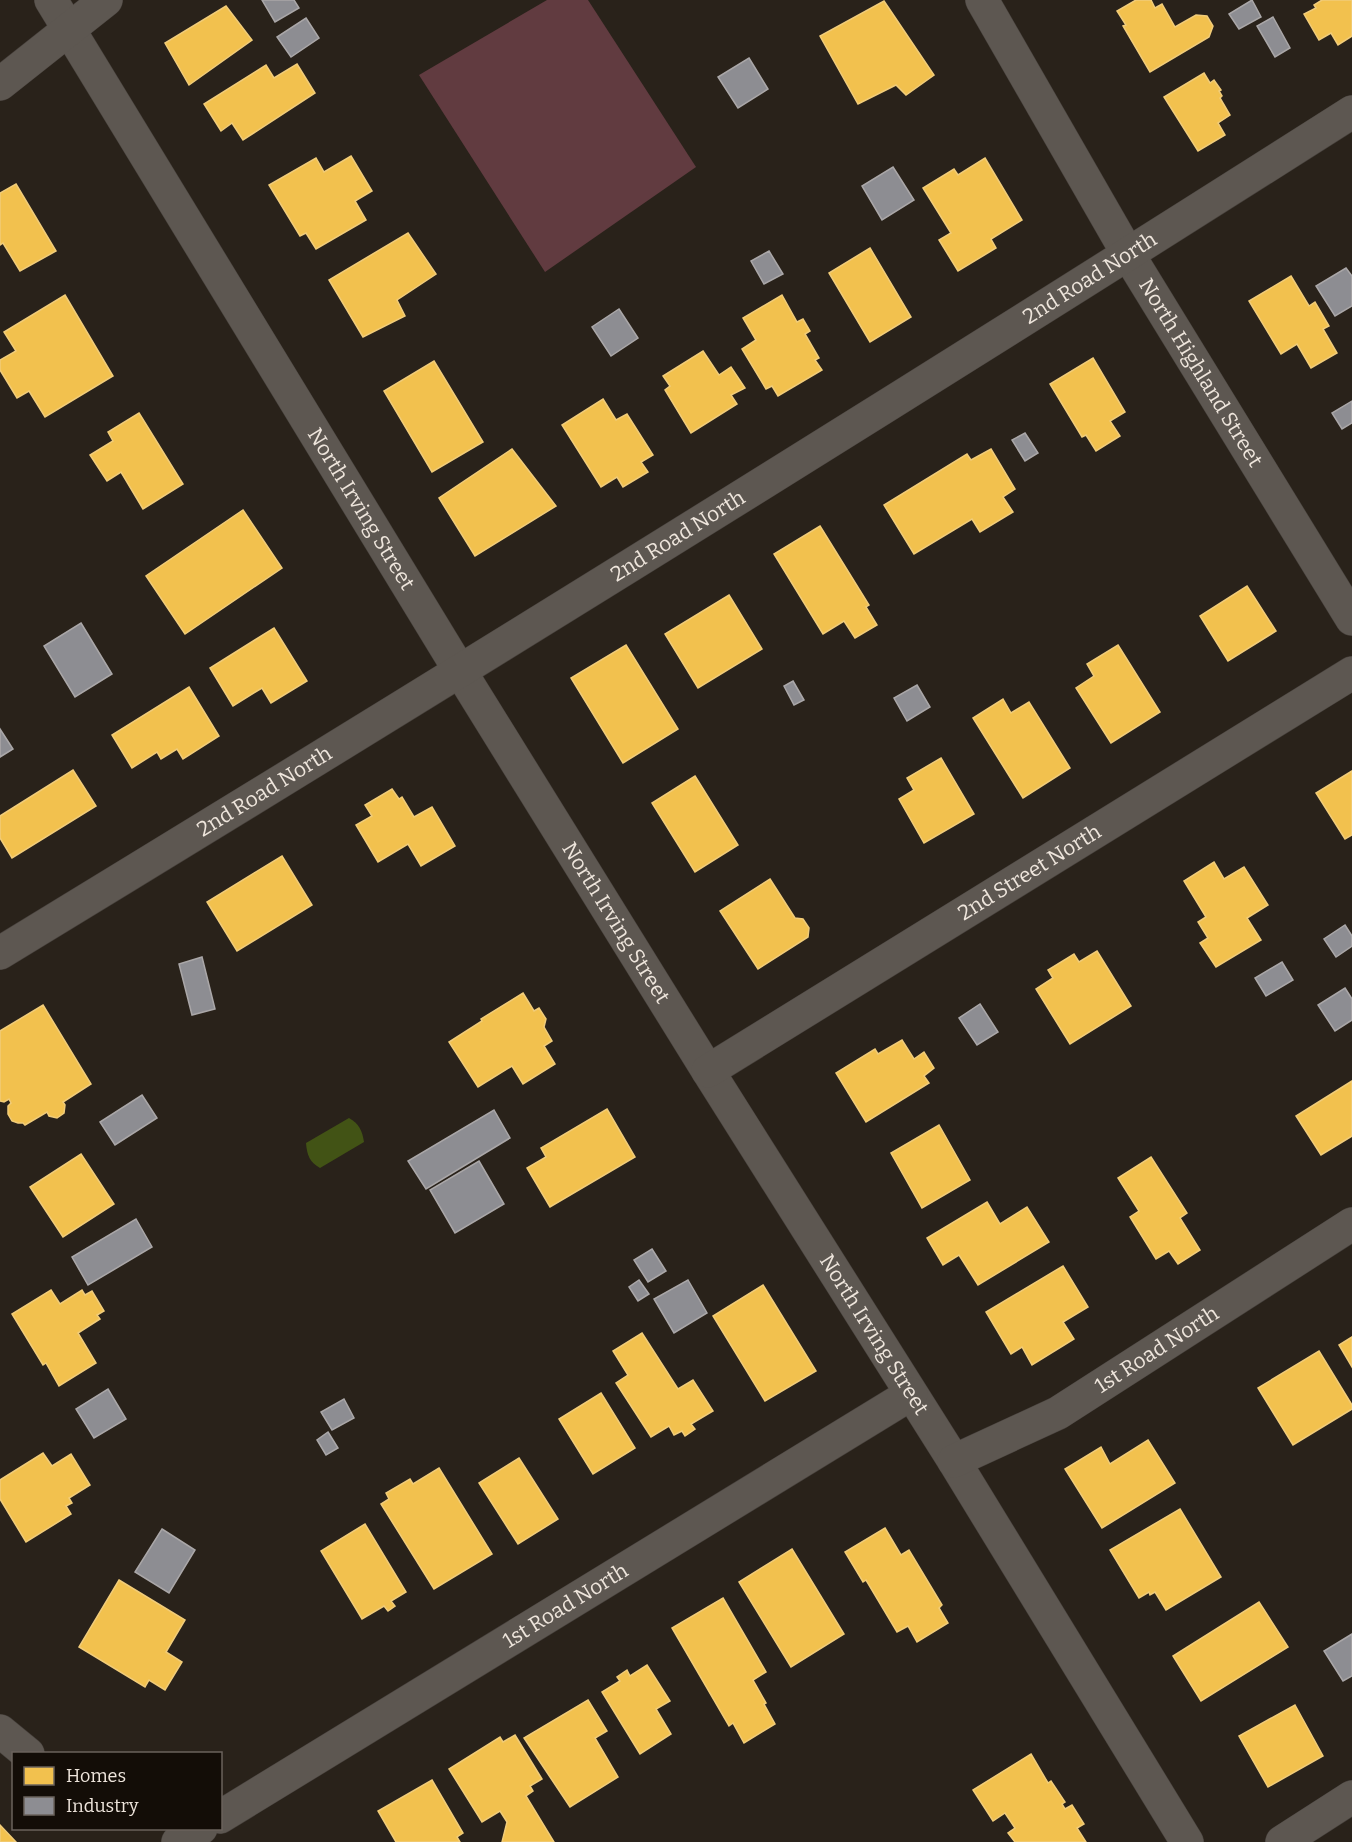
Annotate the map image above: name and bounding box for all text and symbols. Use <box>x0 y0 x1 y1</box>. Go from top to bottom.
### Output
street label: 2nd Road North <box>1018 226 1162 330</box>
street label: North Highland Street <box>1133 273 1269 472</box>
street label: North Irving Street <box>302 423 421 595</box>
street label: 2nd Road North <box>606 484 750 587</box>
street label: 2nd Road North <box>192 740 337 842</box>
street label: 2nd Street North <box>953 818 1106 926</box>
street label: North Irving Street <box>556 837 676 1009</box>
street label: North Irving Street <box>814 1249 935 1420</box>
street label: 1st Road North <box>1090 1300 1224 1399</box>
street label: 1st Road North <box>498 1557 633 1654</box>
legend <box>12 1752 222 1830</box>
text: Homes <box>66 1765 126 1787</box>
text: Industry <box>66 1795 139 1817</box>

